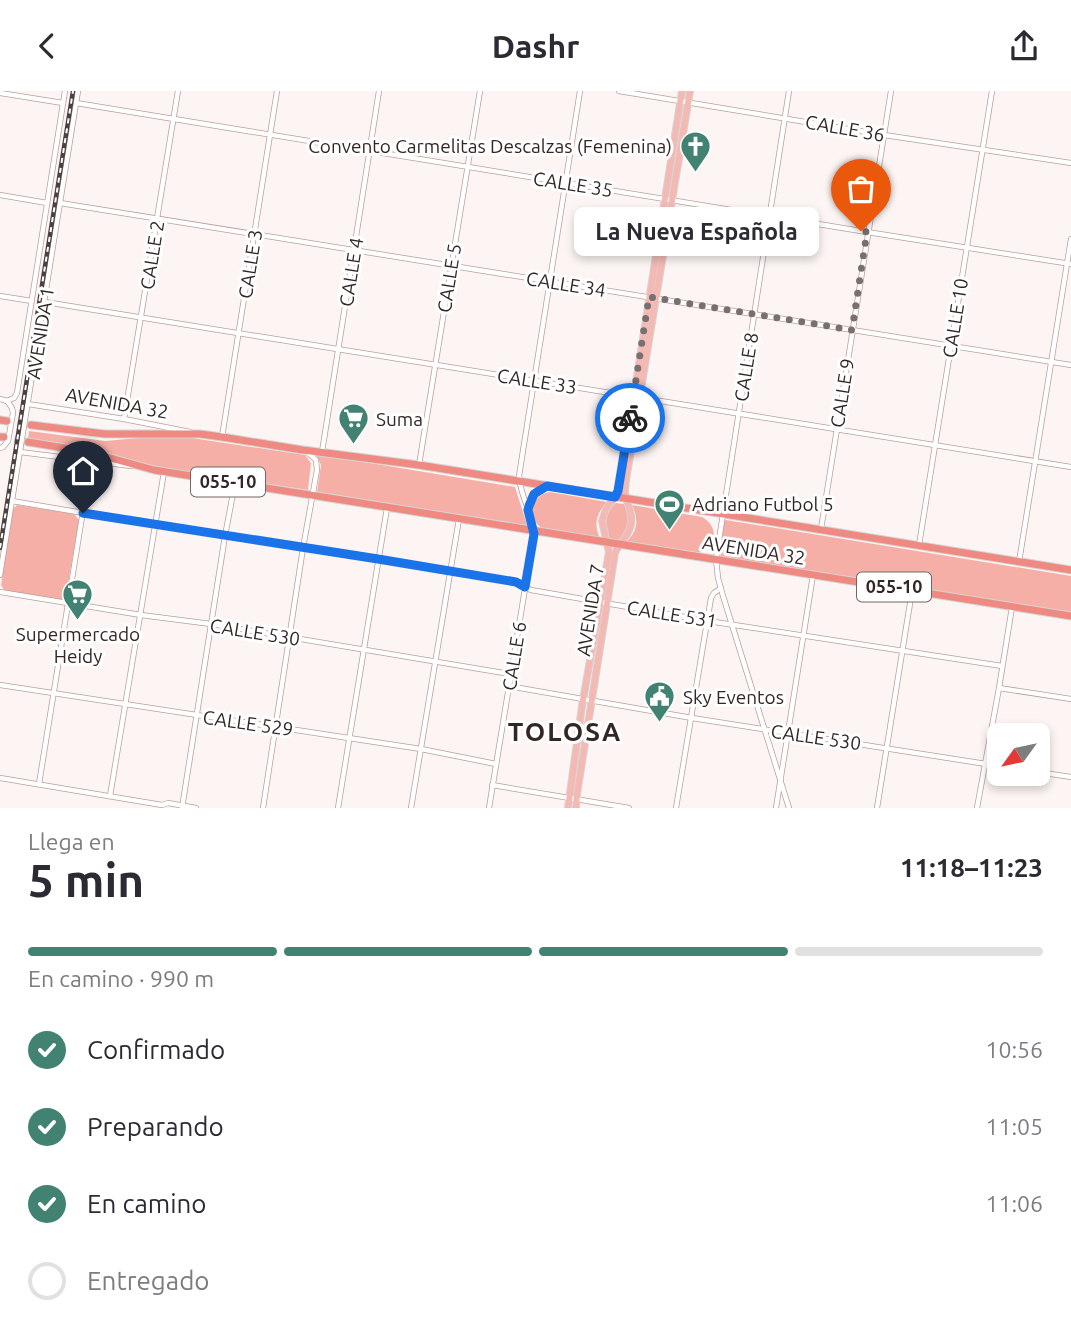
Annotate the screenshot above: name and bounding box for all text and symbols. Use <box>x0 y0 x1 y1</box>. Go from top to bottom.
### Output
icon: back <box>28 27 66 65</box>
icon: share <box>1005 27 1043 65</box>
text: Dashr <box>492 28 579 64</box>
street label: CALLE 36 <box>804 110 886 146</box>
church icon: Convento Carmelitas Descalzas (Femenina) <box>678 129 712 173</box>
place label: Convento Carmelitas Descalzas (Femenina) <box>308 135 672 157</box>
pin <box>831 159 891 231</box>
street label: CALLE 35 <box>532 167 614 201</box>
icon: bag <box>842 170 880 208</box>
callout: La Nueva Española <box>574 207 819 255</box>
street label: CALLE 2 <box>136 219 168 291</box>
text: La Nueva Española <box>595 219 798 244</box>
street label: CALLE 3 <box>234 228 266 300</box>
street label: CALLE 4 <box>335 236 367 308</box>
street label: CALLE 5 <box>433 242 465 314</box>
street label: CALLE 34 <box>525 267 607 301</box>
street label: CALLE 10 <box>938 277 972 359</box>
street label: AVENIDA 1 <box>22 285 58 381</box>
street label: CALLE 8 <box>730 331 762 403</box>
street label: CALLE 9 <box>826 357 858 429</box>
street label: CALLE 33 <box>496 364 578 398</box>
street label: AVENIDA 32 <box>64 383 170 423</box>
courier <box>595 383 665 453</box>
icon: bike <box>611 399 649 437</box>
supermarket icon: Suma <box>336 402 370 446</box>
place label: Suma <box>376 408 423 430</box>
pin <box>53 441 113 513</box>
icon: home <box>64 452 102 490</box>
road number: 055-10 <box>191 467 265 496</box>
sports icon: Adriano Futbol 5 <box>652 487 686 531</box>
place label: Adriano Futbol 5 <box>692 493 834 515</box>
street label: AVENIDA 32 <box>701 531 807 569</box>
street label: AVENIDA 7 <box>572 562 608 658</box>
road number: 055-10 <box>857 573 931 601</box>
supermarket icon: Supermercado Heidy <box>61 578 95 622</box>
street label: CALLE 531 <box>625 596 719 632</box>
street label: CALLE 530 <box>208 614 302 650</box>
street label: CALLE 6 <box>498 620 530 692</box>
place label: Supermercado Heidy <box>16 623 140 667</box>
public building icon: Sky Eventos <box>643 680 677 724</box>
place label: Sky Eventos <box>683 686 784 708</box>
street label: CALLE 529 <box>201 706 295 740</box>
district label: TOLOSA <box>508 717 622 746</box>
street label: CALLE 530 <box>769 720 863 754</box>
north arrow <box>987 723 1050 786</box>
map controls <box>987 723 1050 786</box>
text: Llega en <box>28 829 115 854</box>
text: 11:18–11:23 <box>900 853 1043 882</box>
text: 5 min <box>28 854 144 906</box>
text: En camino · 990 m <box>28 966 214 991</box>
icon: check <box>28 1031 66 1069</box>
text: Confirmado <box>87 1035 225 1064</box>
text: 10:56 <box>985 1037 1043 1062</box>
icon: check <box>28 1108 66 1146</box>
text: Preparando <box>87 1112 224 1141</box>
text: 11:05 <box>985 1114 1043 1139</box>
icon: check <box>28 1185 66 1223</box>
text: En camino <box>87 1189 207 1218</box>
text: 11:06 <box>985 1191 1043 1216</box>
text: Entregado <box>87 1266 210 1295</box>

